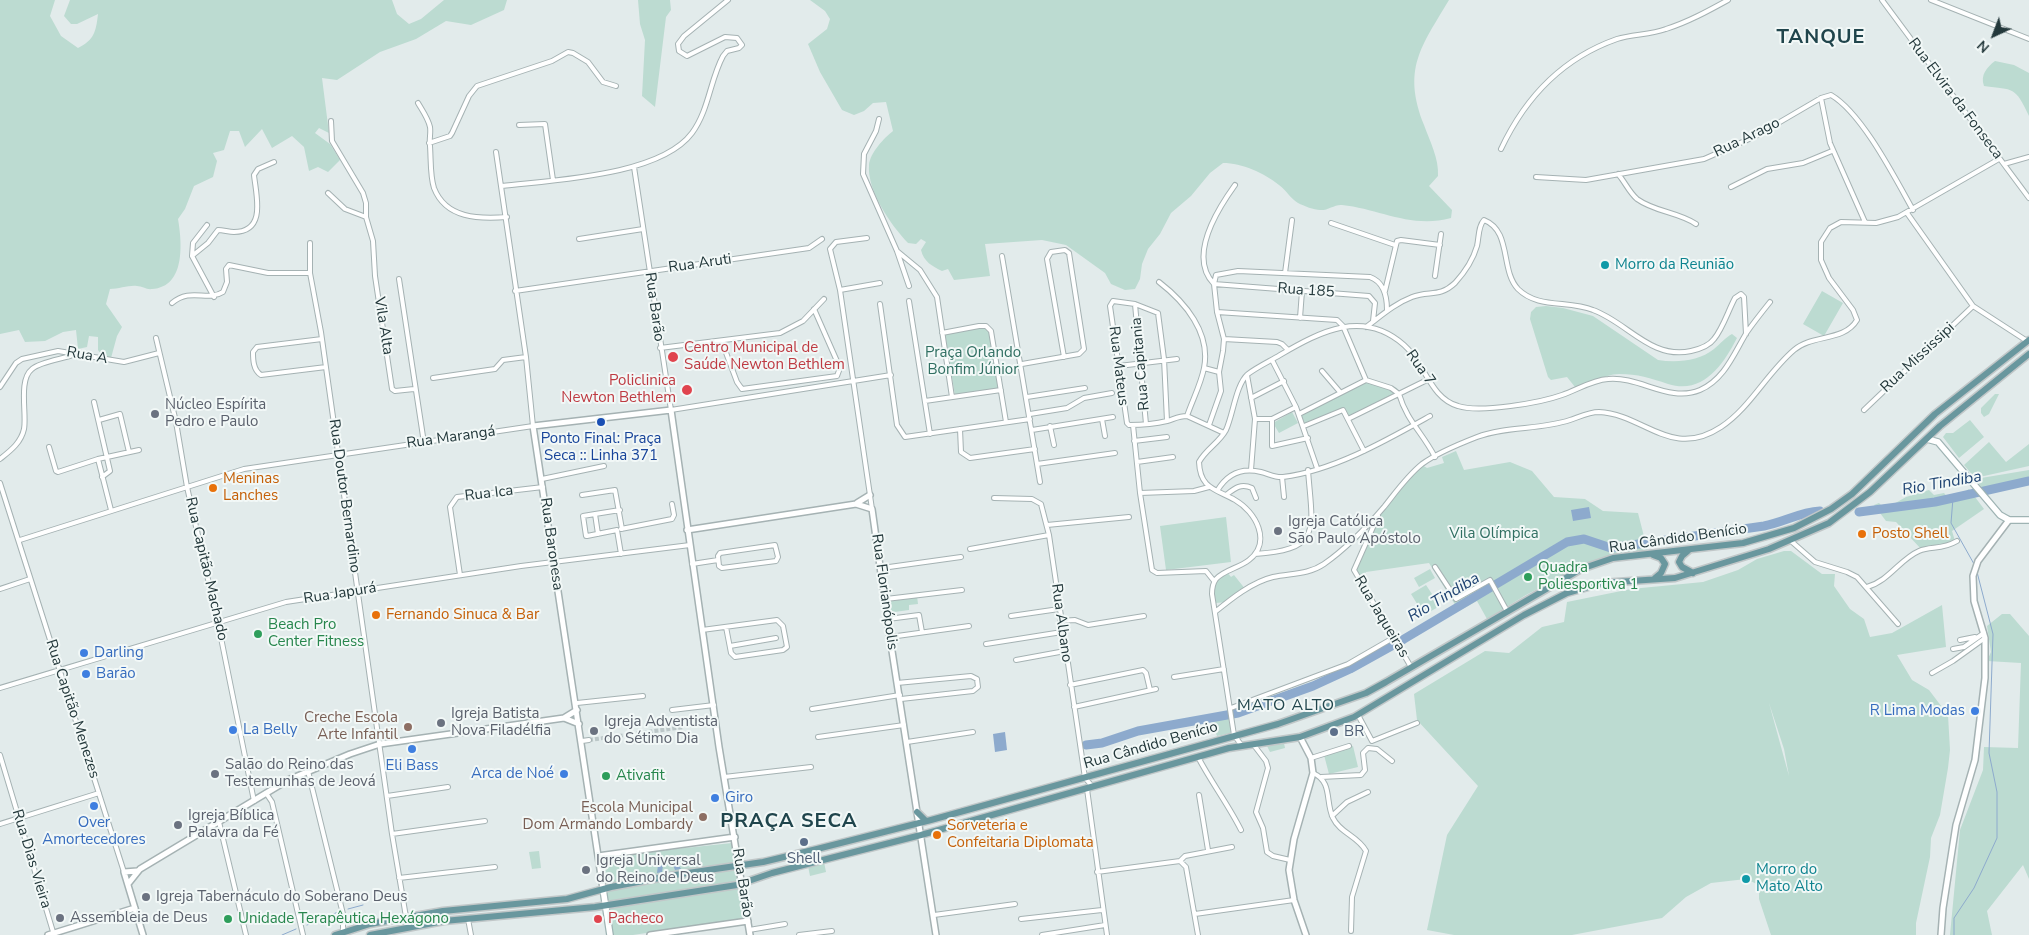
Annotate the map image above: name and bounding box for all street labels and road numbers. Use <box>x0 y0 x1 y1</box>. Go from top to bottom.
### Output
street label: Rua Elvira da Fonseca <box>1904 35 2006 163</box>
street label: Rua Arago <box>1711 114 1783 162</box>
street label: Rua Aruti <box>667 251 733 277</box>
street label: Rua Barão <box>640 271 668 343</box>
street label: Rua 185 <box>1277 280 1335 302</box>
street label: Vila Alta <box>370 296 396 356</box>
street label: Rua Capitania <box>1128 317 1154 411</box>
street label: Rua Mississipi <box>1877 319 1959 397</box>
street label: Rua Mateus <box>1104 325 1132 407</box>
street label: Rua A <box>65 344 109 368</box>
street label: Rua 7 <box>1401 347 1439 389</box>
street label: Rua Doutor Bernardino <box>324 418 364 574</box>
street label: Rua Marangá <box>405 423 497 453</box>
street label: Rua Ica <box>464 482 514 506</box>
street label: Rua Capitão Machado <box>181 495 231 643</box>
street label: Rua Baronesa <box>536 496 566 592</box>
street label: Rua Cândido Benício <box>1608 520 1748 558</box>
street label: Rua Florianópolis <box>867 533 901 651</box>
street label: Rua Jaqueiras <box>1350 573 1412 661</box>
street label: Rua Japurá <box>302 579 378 609</box>
street label: Rua Albano <box>1047 583 1075 663</box>
street label: Rua Capitão Menezes <box>41 637 103 781</box>
street label: Rua Cândido Benício <box>1082 718 1220 774</box>
street label: Rua Dias Vieira <box>7 807 55 911</box>
street label: Rua Barão <box>728 847 756 919</box>

